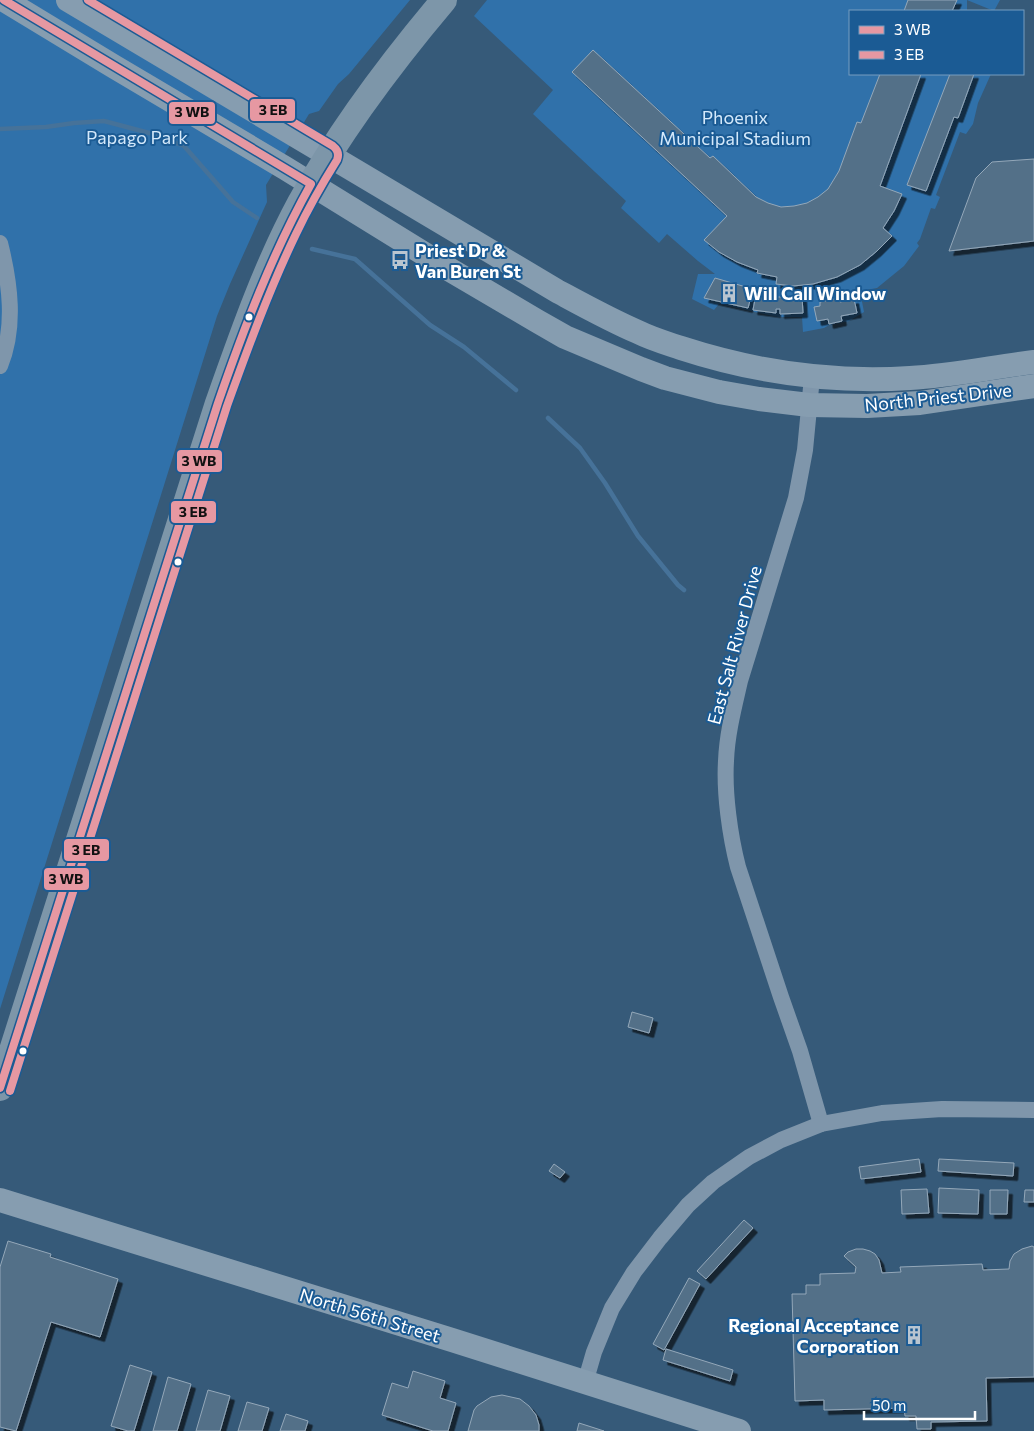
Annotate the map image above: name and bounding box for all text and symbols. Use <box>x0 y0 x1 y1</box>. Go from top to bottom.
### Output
legend <box>849 10 1024 75</box>
text: 3 WB <box>894 20 931 38</box>
text: 3 EB <box>894 45 924 63</box>
line badge: 3 EB <box>249 98 296 122</box>
line badge: 3 WB <box>168 101 216 125</box>
text: 3 EB <box>259 101 287 118</box>
text: 3 WB <box>175 103 209 120</box>
park label: Phoenix Municipal Stadium <box>659 106 811 149</box>
park label: Papago Park <box>86 126 188 148</box>
place label: Priest Dr & Van Buren St <box>415 239 521 282</box>
bus stop icon: Priest Dr & Van Buren St <box>389 249 411 271</box>
building icon: Will Call Window <box>718 282 740 304</box>
place label: Will Call Window <box>744 282 886 304</box>
unlabelled marker <box>244 312 254 322</box>
street label: North Priest Drive <box>863 378 1013 416</box>
line badge: 3 WB <box>176 449 223 473</box>
text: 3 WB <box>182 452 216 469</box>
line badge: 3 EB <box>170 500 217 524</box>
text: 3 EB <box>179 503 207 520</box>
unlabelled marker <box>173 557 183 567</box>
street label: East Salt River Drive <box>702 563 766 727</box>
line badge: 3 EB <box>63 838 110 862</box>
text: 3 EB <box>72 841 100 858</box>
line badge: 3 WB <box>43 867 90 891</box>
text: 3 WB <box>49 870 83 887</box>
unlabelled marker <box>18 1046 28 1056</box>
street label: North 56th Street <box>297 1283 443 1347</box>
place label: Regional Acceptance Corporation <box>728 1314 899 1357</box>
building icon: Regional Acceptance Corporation <box>903 1324 925 1346</box>
scale bar <box>864 1388 975 1420</box>
text: 50 m <box>872 1396 906 1414</box>

